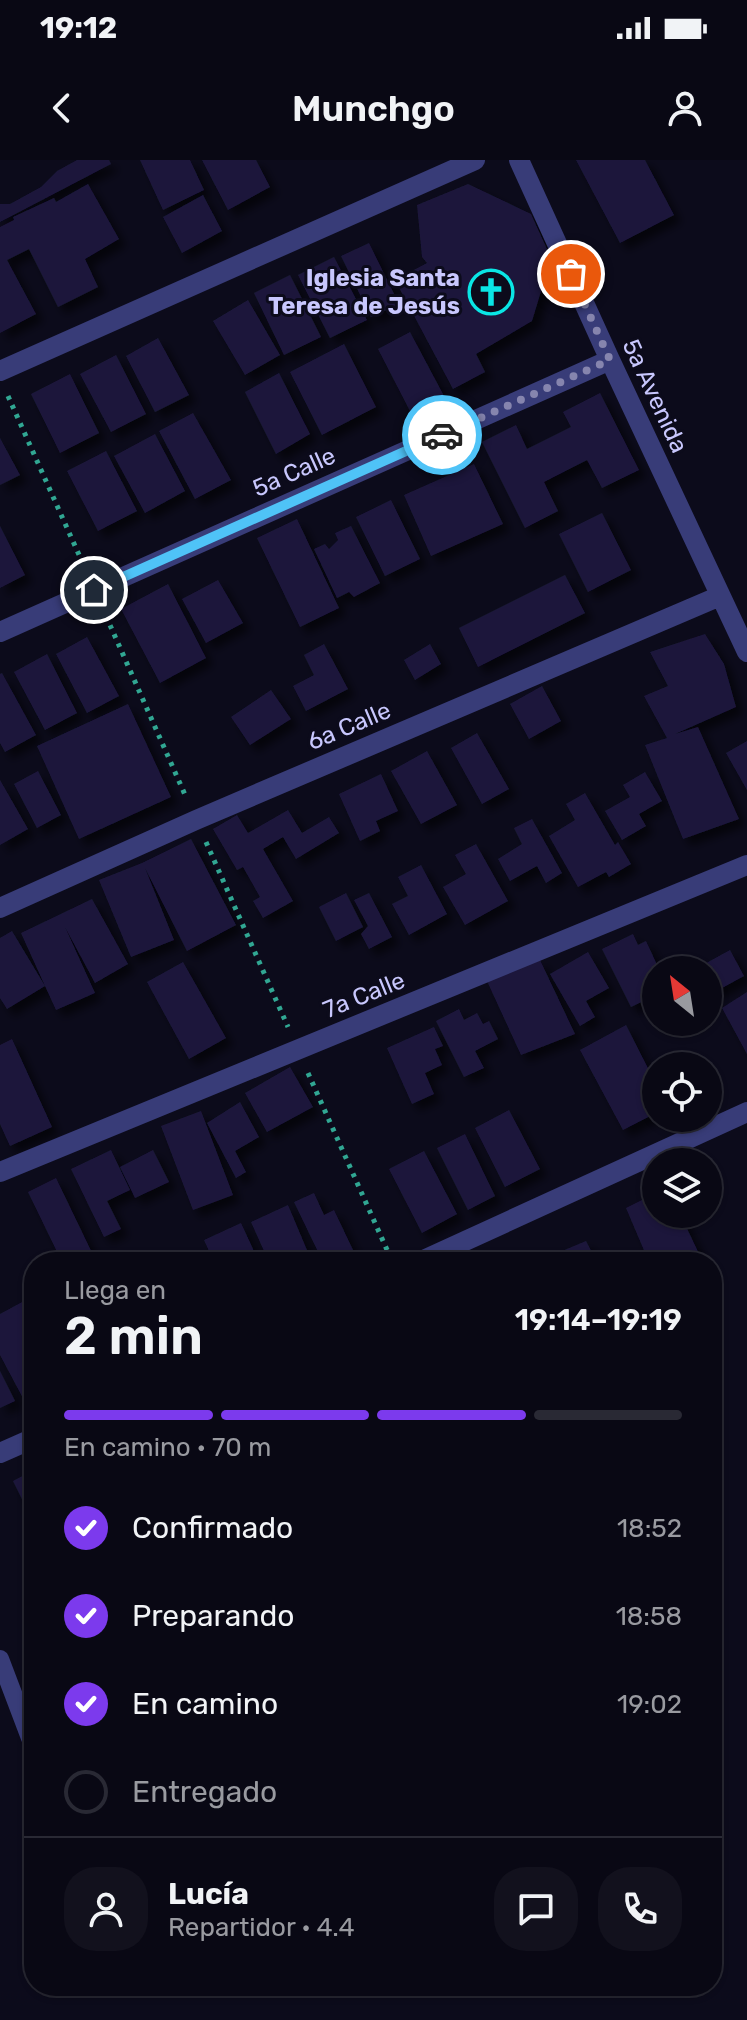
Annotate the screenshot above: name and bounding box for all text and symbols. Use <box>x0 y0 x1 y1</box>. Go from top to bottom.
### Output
text: 19:12 <box>40 10 117 46</box>
icon: back <box>40 86 84 130</box>
icon: person <box>663 86 707 130</box>
text: Munchgo <box>292 87 455 130</box>
pin <box>537 240 605 308</box>
icon: bag <box>549 252 593 296</box>
place label: Iglesia Santa Teresa de Jesús <box>268 264 460 320</box>
church icon: Iglesia Santa Teresa de Jesús <box>467 268 515 316</box>
street label: 5a Avenida <box>616 335 694 457</box>
courier <box>402 395 482 475</box>
icon: car <box>420 413 464 457</box>
street label: 5a Calle <box>248 441 340 503</box>
pin <box>60 556 128 624</box>
icon: home <box>72 568 116 612</box>
street label: 6a Calle <box>303 696 395 756</box>
north arrow <box>642 956 722 1036</box>
map controls <box>642 956 722 1228</box>
street label: 7a Calle <box>319 966 409 1024</box>
button: locate <box>642 1052 722 1132</box>
button: layers <box>642 1148 722 1228</box>
text: Llega en <box>64 1275 166 1306</box>
text: 19:14–19:19 <box>515 1302 682 1338</box>
text: 2 min <box>64 1305 203 1367</box>
text: En camino · 70 m <box>64 1432 271 1463</box>
icon: check <box>64 1506 108 1550</box>
text: Confirmado <box>132 1510 293 1546</box>
text: 18:52 <box>617 1513 682 1544</box>
icon: check <box>64 1594 108 1638</box>
text: Preparando <box>132 1598 295 1634</box>
text: 18:58 <box>616 1601 682 1632</box>
icon: check <box>64 1682 108 1726</box>
text: En camino <box>132 1686 278 1722</box>
text: 19:02 <box>617 1689 682 1720</box>
text: Entregado <box>132 1774 277 1810</box>
button: person <box>64 1867 148 1951</box>
button: chat <box>494 1867 578 1951</box>
button: phone <box>598 1867 682 1951</box>
text: Lucía <box>168 1876 249 1912</box>
text: Repartidor · 4.4 <box>168 1912 355 1943</box>

